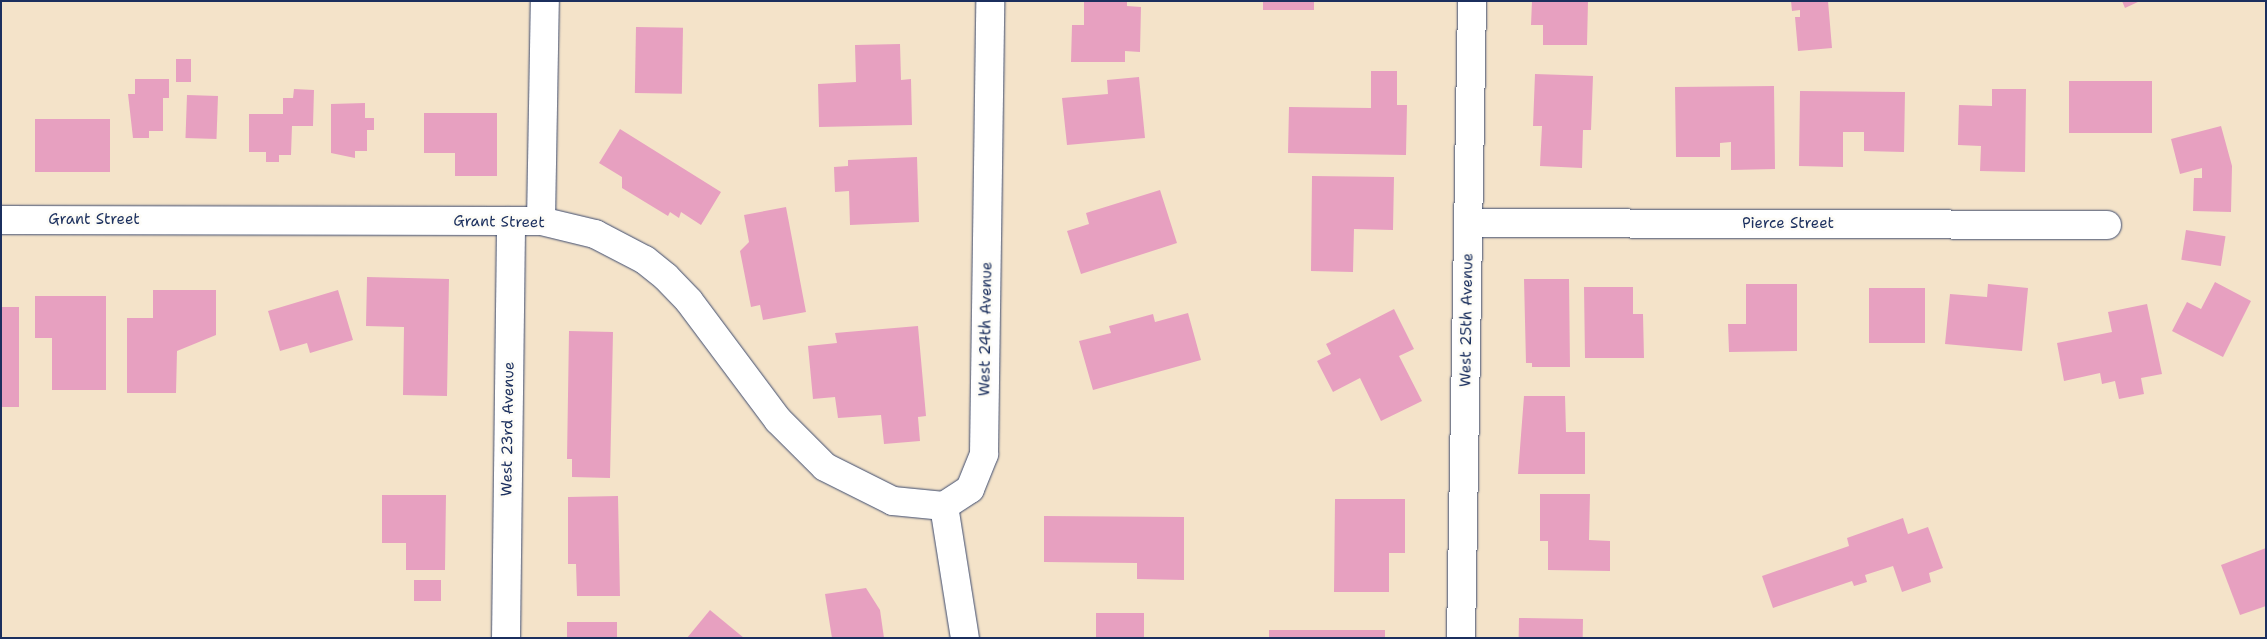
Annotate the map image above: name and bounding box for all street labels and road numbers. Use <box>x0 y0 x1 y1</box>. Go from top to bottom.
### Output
street label: Grant Street <box>48 211 140 229</box>
street label: Grant Street <box>453 212 545 232</box>
street label: Pierce Street <box>1742 215 1834 233</box>
street label: West 25th Avenue <box>1457 253 1477 387</box>
street label: West 24th Avenue <box>976 262 996 396</box>
street label: West 23rd Avenue <box>498 361 518 497</box>

